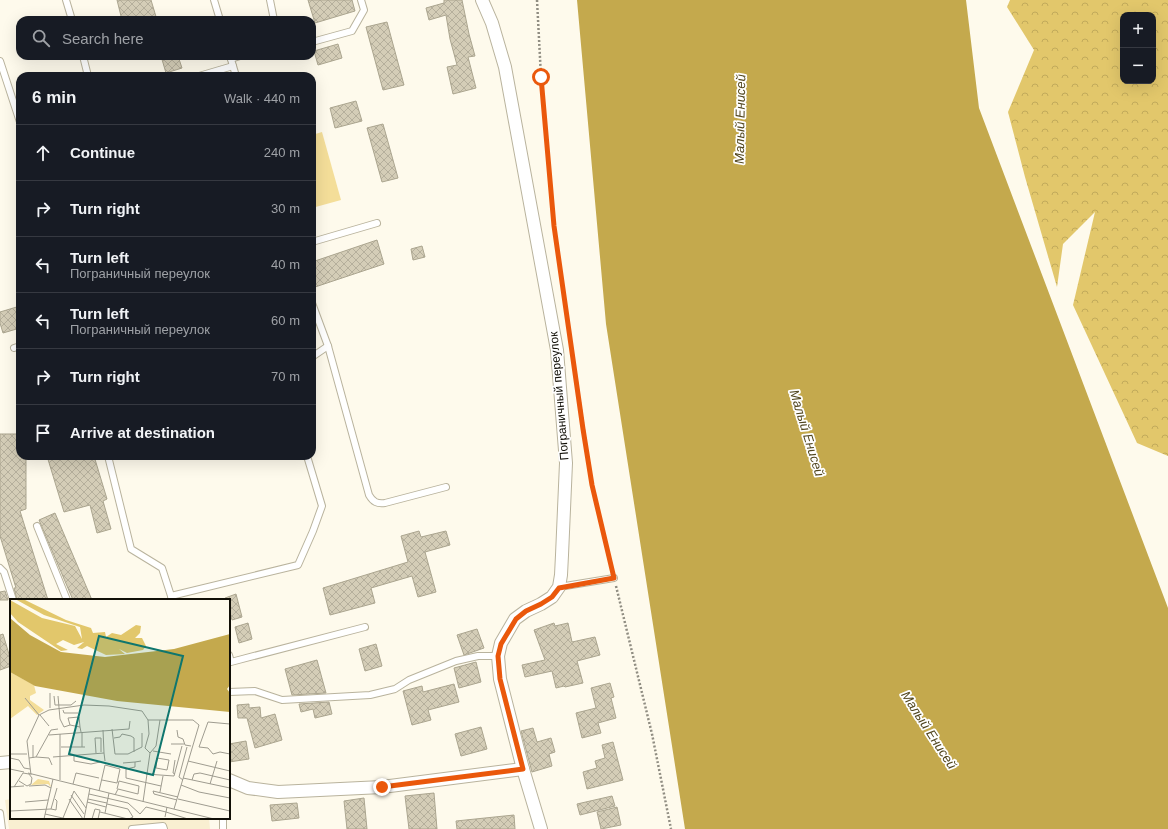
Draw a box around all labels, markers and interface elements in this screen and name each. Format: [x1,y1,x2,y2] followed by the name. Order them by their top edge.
[1120,12,1156,84] map controls
[1120,12,1156,48] button: +
[16,16,316,60] search box
[30,27,52,49] icon: search
[62,30,144,47] text: Search here
[1120,48,1156,84] button: −
[532,68,550,86] route start
[732,74,748,164] water label: Малый Енисей
[32,88,76,107] text: 6 min
[224,91,300,106] text: Walk · 440 m
[32,142,54,164] icon: ahead
[70,144,135,161] text: Continue
[264,145,300,160] text: 240 m
[32,198,54,220] icon: right
[70,200,140,217] text: Turn right
[271,201,300,216] text: 30 m
[70,249,129,266] text: Turn left
[32,254,54,276] icon: left
[271,257,300,272] text: 40 m
[70,266,210,281] text: Пограничный переулок
[70,305,129,322] text: Turn left
[32,310,54,332] icon: left
[271,313,300,328] text: 60 m
[70,322,210,337] text: Пограничный переулок
[546,330,572,461] street label: Пограничный переулок
[32,366,54,388] icon: right
[70,368,140,385] text: Turn right
[271,369,300,384] text: 70 m
[787,388,827,478] water label: Малый Енисей
[32,422,54,444] icon: arrive
[70,424,215,441] text: Arrive at destination
[10,599,230,819] inset map
[898,688,960,772] water label: Малый Енисей
[373,778,391,796] route end

